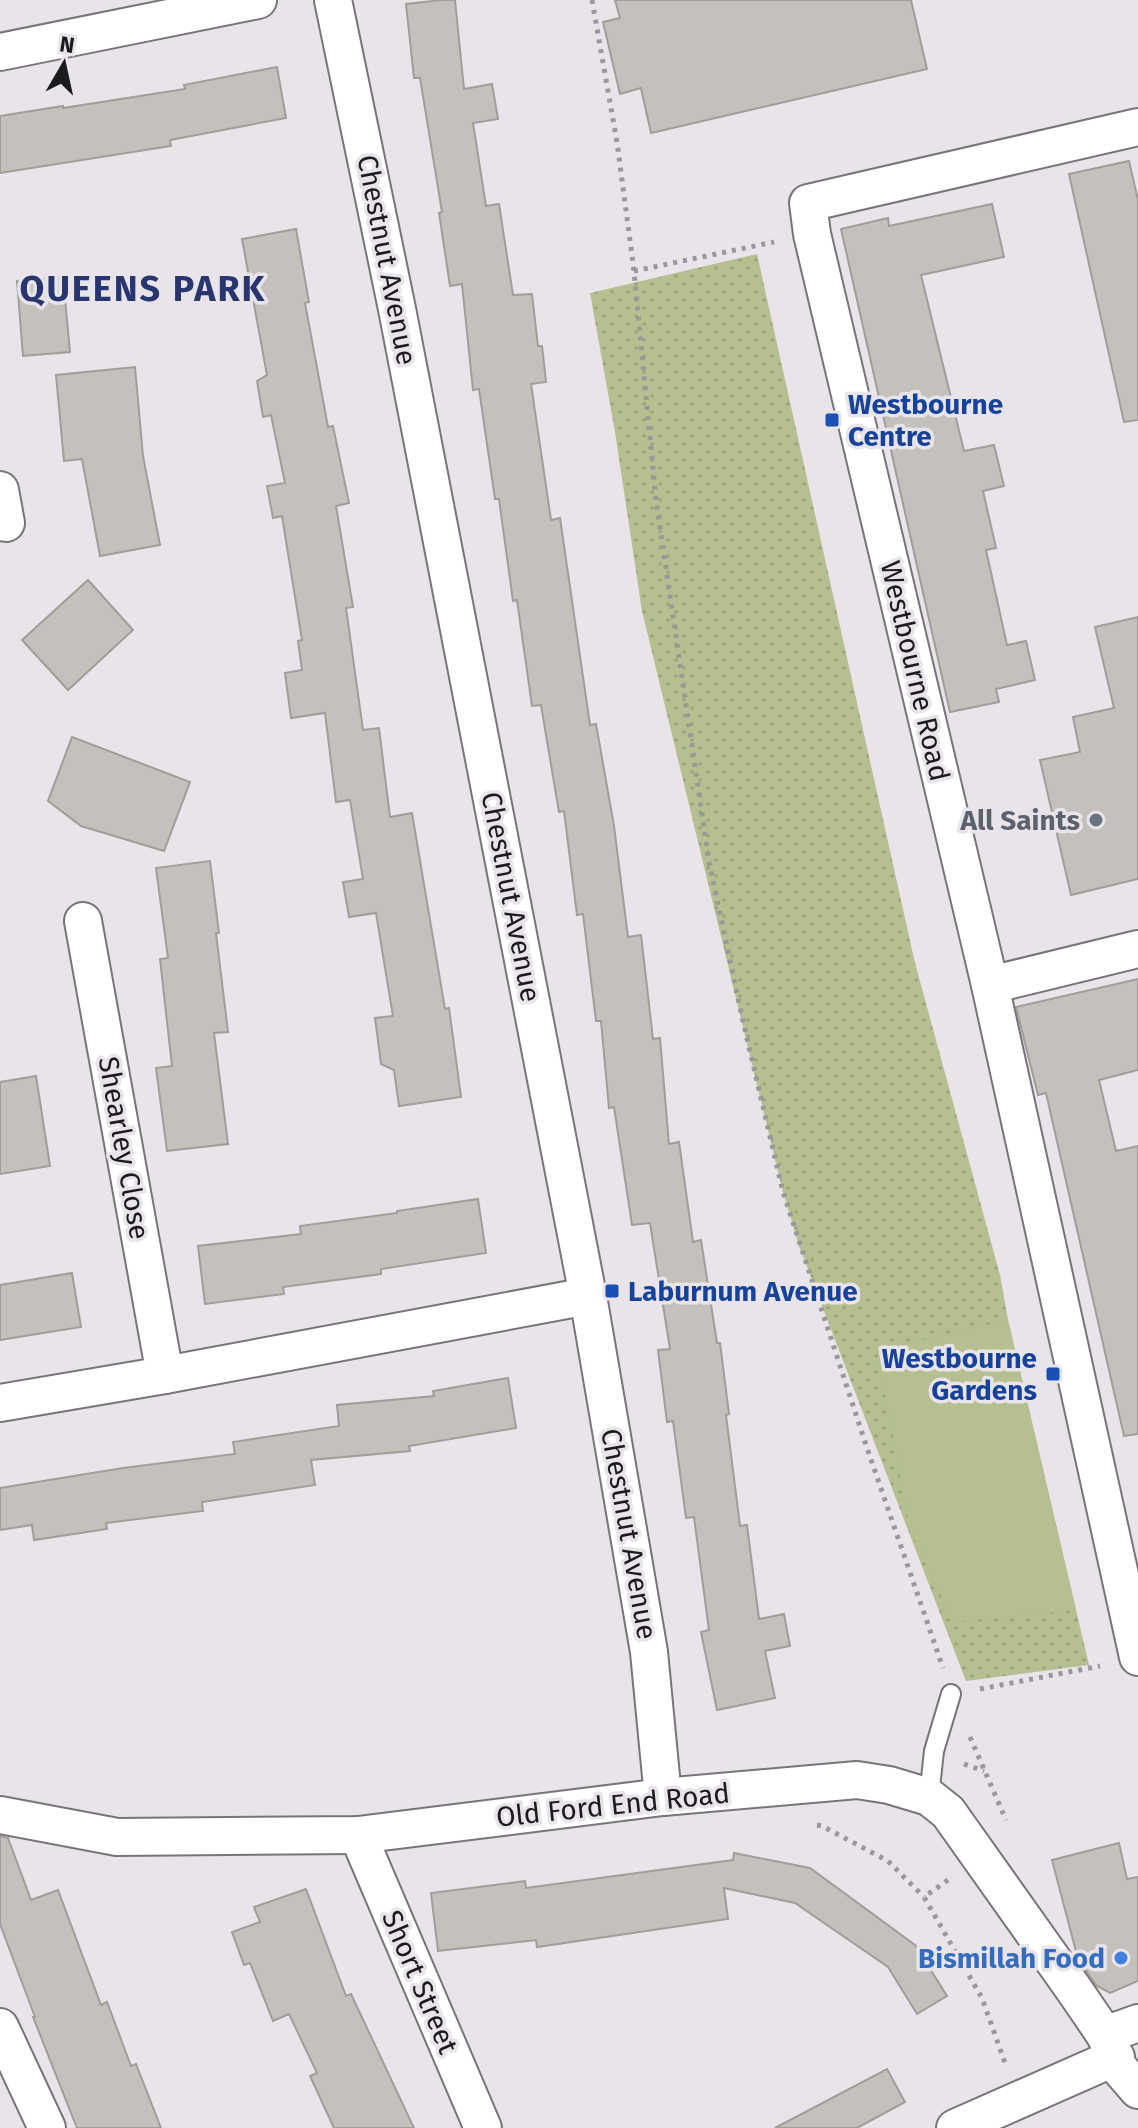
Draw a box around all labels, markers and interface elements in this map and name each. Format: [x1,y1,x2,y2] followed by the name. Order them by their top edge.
[24,24,104,104] north arrow
[58,30,76,59] text: N
[350,152,424,368] street label: Chestnut Avenue
[20,267,266,311] district label: QUEENS PARK
[848,388,1003,453] place label: Westbourne Centre
[823,411,841,429] marker: Westbourne Centre
[874,558,956,784] street label: Westbourne Road
[474,789,548,1005] street label: Chestnut Avenue
[959,804,1080,837] place label: All Saints
[1087,811,1105,829] marker: All Saints
[92,1054,156,1242] street label: Shearley Close
[628,1275,858,1308] place label: Laburnum Avenue
[603,1282,621,1300] marker: Laburnum Avenue
[882,1342,1037,1407] place label: Westbourne Gardens
[1044,1365,1062,1383] marker: Westbourne Gardens
[594,1426,664,1642] street label: Chestnut Avenue
[495,1776,731,1834] street label: Old Ford End Road
[375,1905,465,2059] street label: Short Street
[918,1942,1105,1975] place label: Bismillah Food
[1112,1949,1130,1967] marker: Bismillah Food

